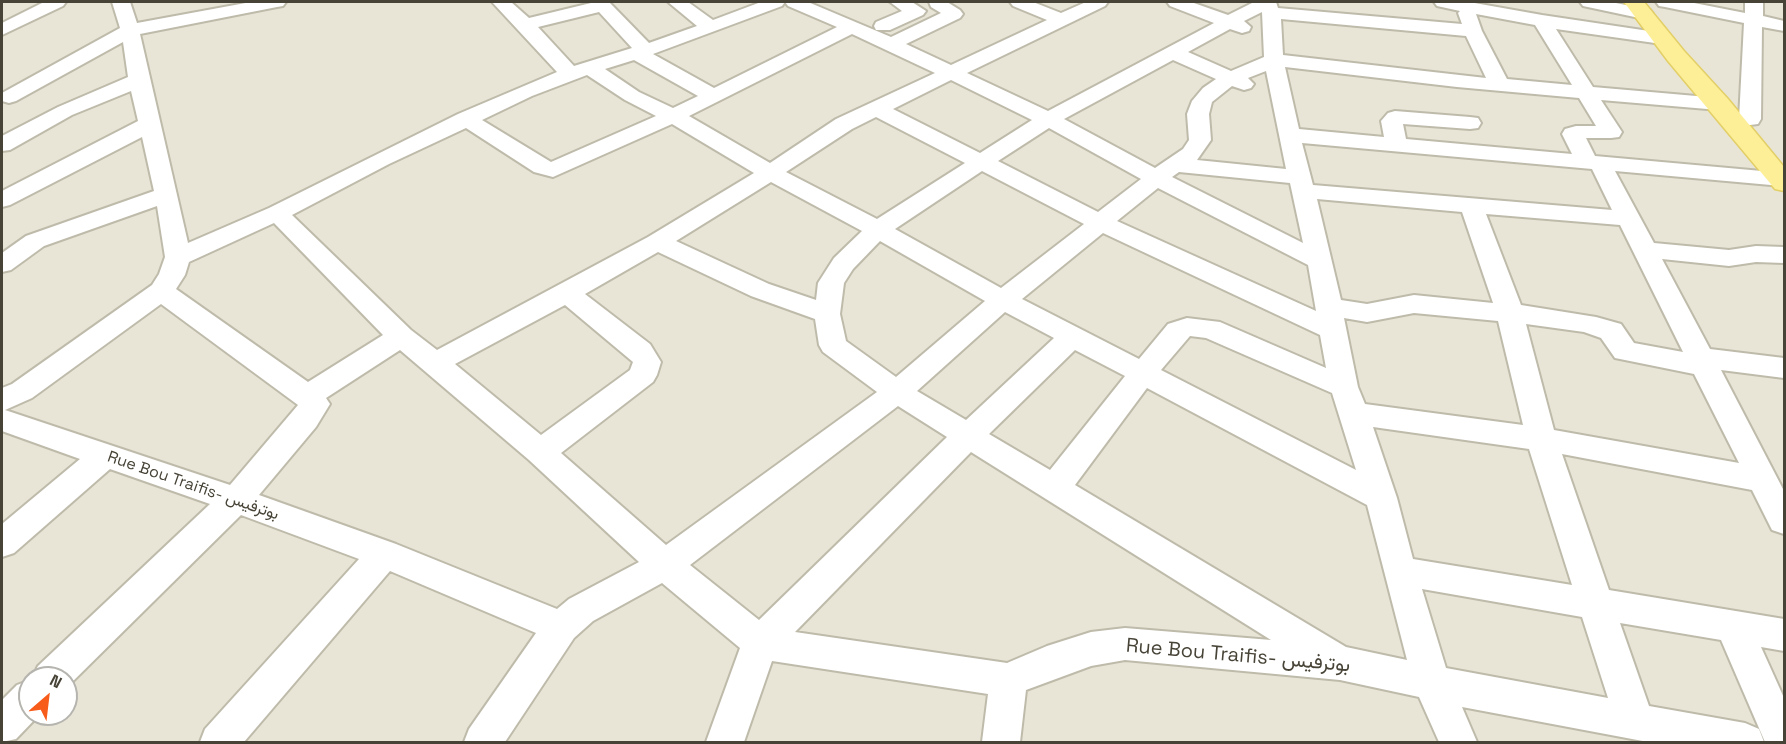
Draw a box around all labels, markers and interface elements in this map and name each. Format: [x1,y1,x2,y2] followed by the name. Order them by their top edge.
[105,448,281,524] street label: Rue Bou Traifis- بوترفيس
[1125,634,1351,678] street label: Rue Bou Traifis- بوترفيس
[18,666,78,726] north arrow
[46,670,65,693] text: N

